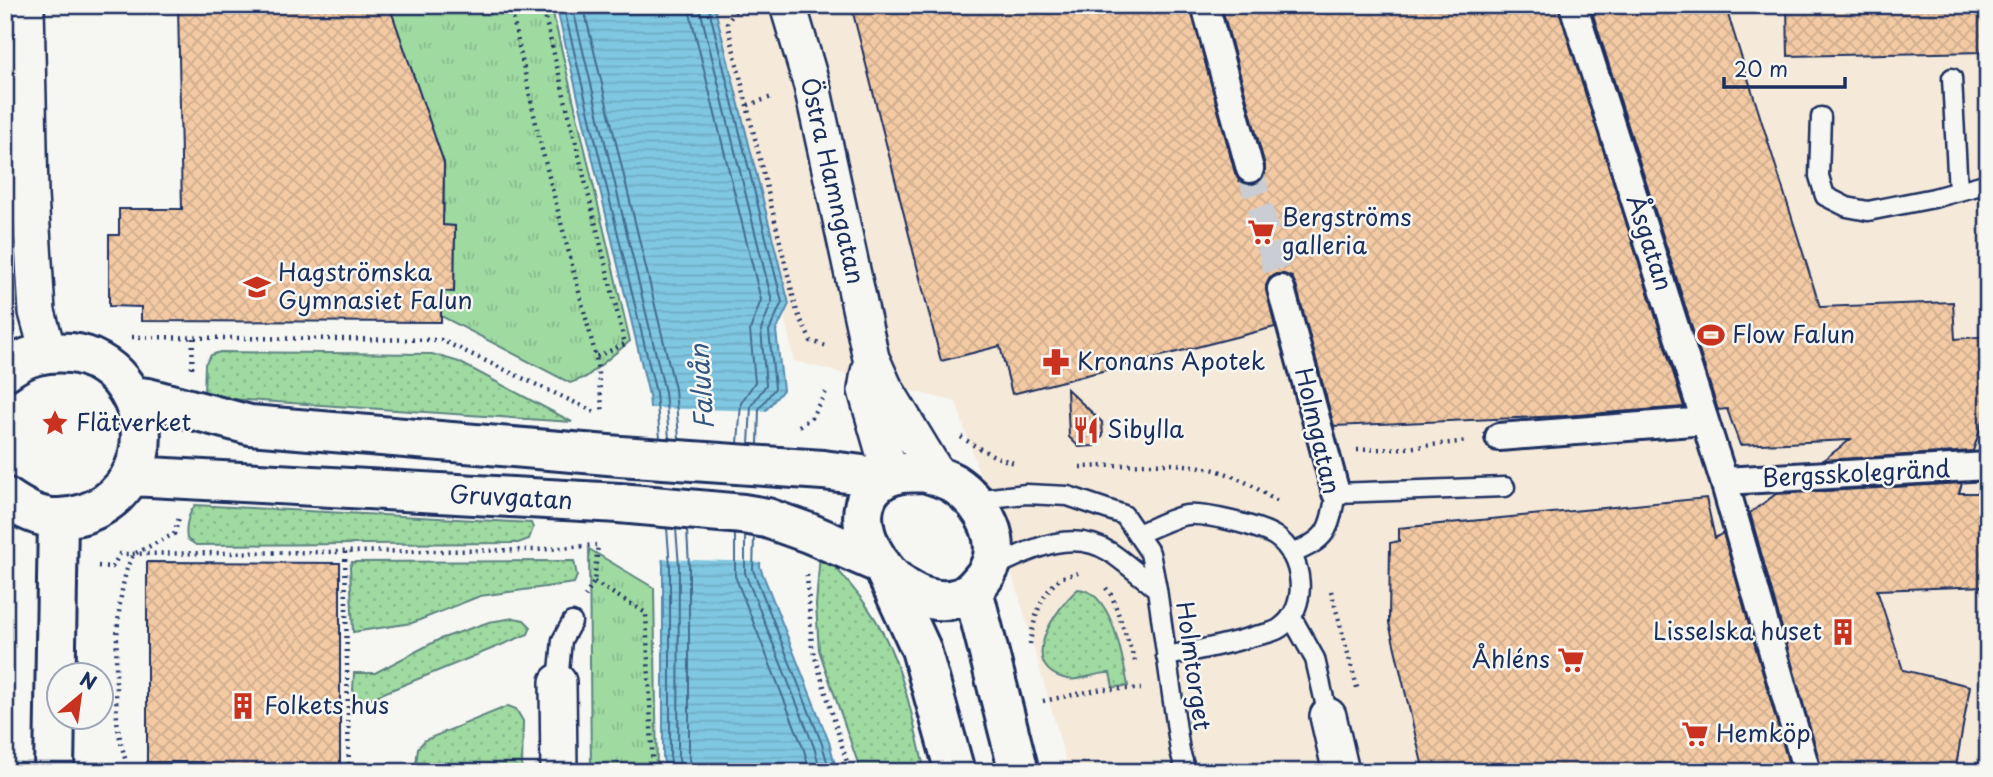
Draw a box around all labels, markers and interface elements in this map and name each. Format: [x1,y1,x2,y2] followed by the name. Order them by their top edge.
[1724,46,1844,90] scale bar
[1734,52,1788,84] text: 20 m
[793,74,875,287] street label: Östra Hamngatan
[1619,190,1683,295] street label: Åsgatan
[1282,198,1412,262] place label: Bergströms galleria
[1246,217,1276,247] supermarket icon: Bergströms galleria
[278,253,473,317] place label: Hagströmska Gymnasiet Falun
[242,272,272,302] school or university icon: Hagströmska Gymnasiet Falun
[1732,315,1855,351] place label: Flow Falun
[1696,320,1726,350] sports icon: Flow Falun
[678,342,723,431] water label: Faluån
[1077,342,1265,378] place label: Kronans Apotek
[1041,347,1071,377] pharmacy icon: Kronans Apotek
[1287,364,1351,497] street label: Holmgatan
[76,403,192,439] place label: Flätverket
[40,408,70,438] place icon: Flätverket
[1107,410,1184,446] place label: Sibylla
[1071,415,1101,445] restaurant icon: Sibylla
[1761,449,1951,495] street label: Bergsskolegränd
[448,475,574,517] street label: Gruvgatan
[1168,599,1222,733] street label: Holmtorget
[1653,612,1822,648] place label: Lisselska huset
[1828,617,1858,647] building icon: Lisselska huset
[1472,640,1550,676] place label: Åhléns
[1556,645,1586,675] supermarket icon: Åhléns
[46,662,116,732] north arrow
[75,664,102,696] text: N
[264,686,389,722] place label: Folkets hus
[228,691,258,721] building icon: Folkets hus
[1716,714,1811,750] place label: Hemköp
[1680,719,1710,749] supermarket icon: Hemköp

